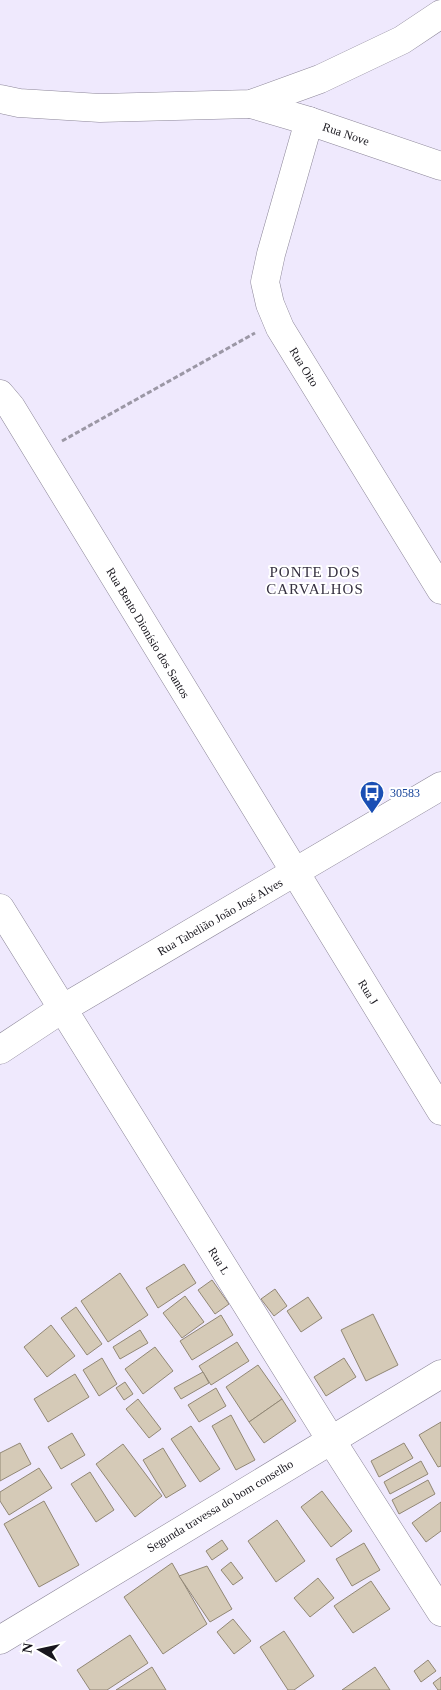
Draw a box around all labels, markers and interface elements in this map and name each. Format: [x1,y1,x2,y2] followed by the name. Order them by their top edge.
[321,120,371,148] street label: Rua Nove
[286,345,322,389] street label: Rua Oito
[266,564,364,597] district label: PONTE DOS CARVALHOS
[103,565,193,701] street label: Rua Bento Dionísio dos Santos
[359,780,385,814] bus stop icon: 30583
[390,786,420,800] place label: 30583
[155,875,285,959] street label: Rua Tabelião João José Alves
[355,977,381,1007] street label: Rua J
[205,1245,233,1277] street label: Rua L
[144,1457,296,1555] street label: Segunda travessa do bom conselho
[15,1625,65,1675] north arrow
[19,1642,36,1654] text: N

